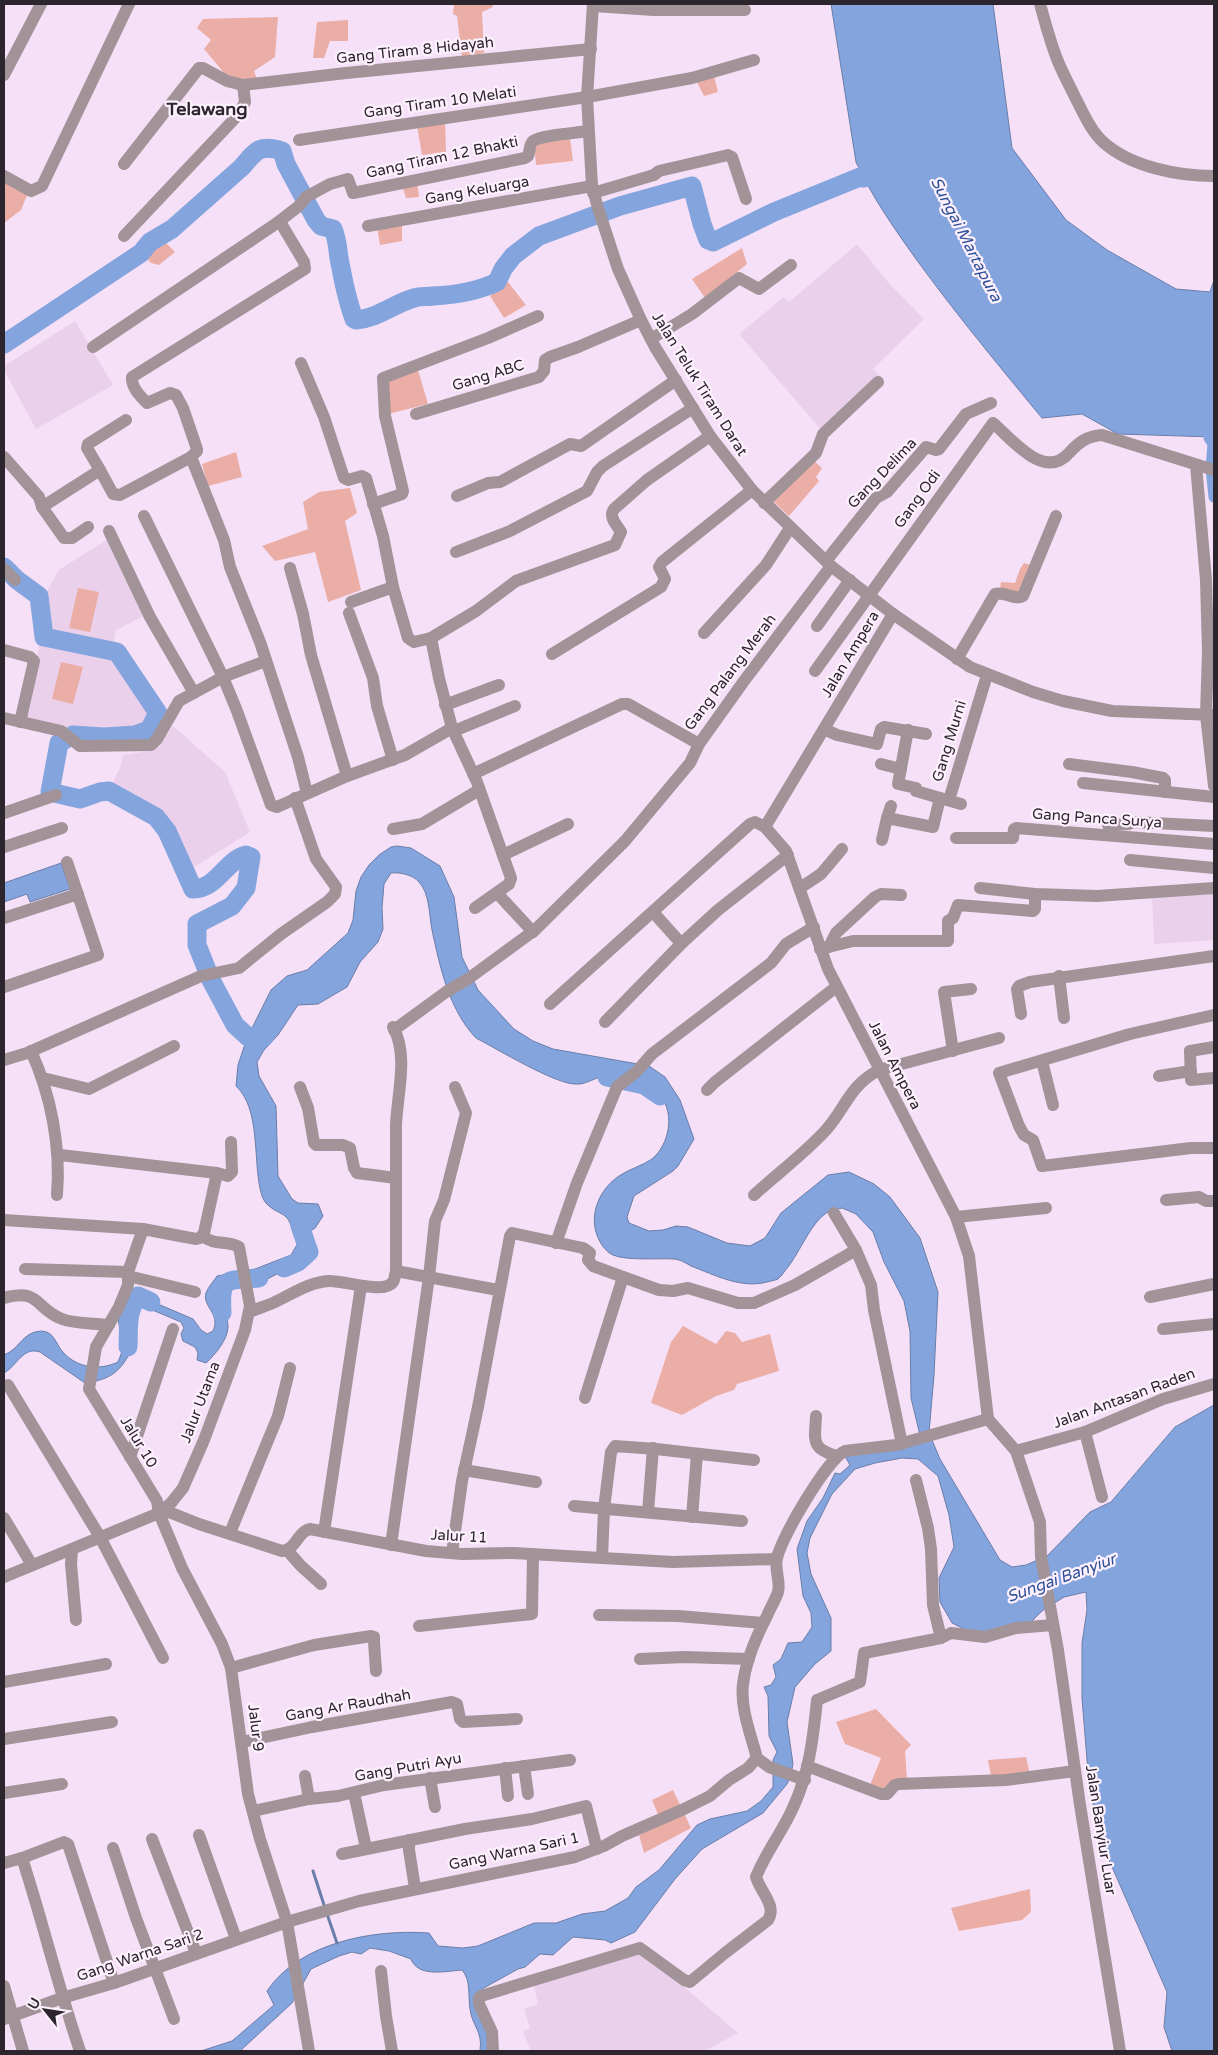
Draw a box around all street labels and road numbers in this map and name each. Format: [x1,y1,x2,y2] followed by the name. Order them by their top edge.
[335,33,495,67] street label: Gang Tiram 8 Hidayah
[363,82,517,122] street label: Gang Tiram 10 Melati
[364,132,520,182] street label: Gang Tiram 12 Bhakti
[423,172,531,208] street label: Gang Keluarga
[648,309,752,459] street label: Jalan Teluk Tiram Darat
[450,356,526,394] street label: Gang ABC
[844,434,920,512] street label: Gang Delima
[890,466,944,532] street label: Gang Odi
[817,608,883,700] street label: Jalan Ampera
[680,610,780,734] street label: Gang Palang Merah
[928,698,970,784] street label: Gang Murni
[1031,804,1163,832] street label: Gang Panca Surya
[865,1017,925,1113] street label: Jalan Ampera
[176,1359,224,1445] street label: Jalur Utama
[1051,1364,1197,1432] street label: Jalan Antasan Raden
[117,1413,161,1471] street label: Jalur 10
[430,1526,488,1546] street label: Jalur 11
[284,1685,412,1725] street label: Gang Ar Raudhah
[244,1703,268,1753] street label: Jalur 9
[353,1749,463,1785] street label: Gang Putri Ayu
[1082,1764,1120,1896] street label: Jalan Banyiur Luar
[447,1828,581,1874] street label: Gang Warna Sari 1
[74,1925,206,1985] street label: Gang Warna Sari 2

